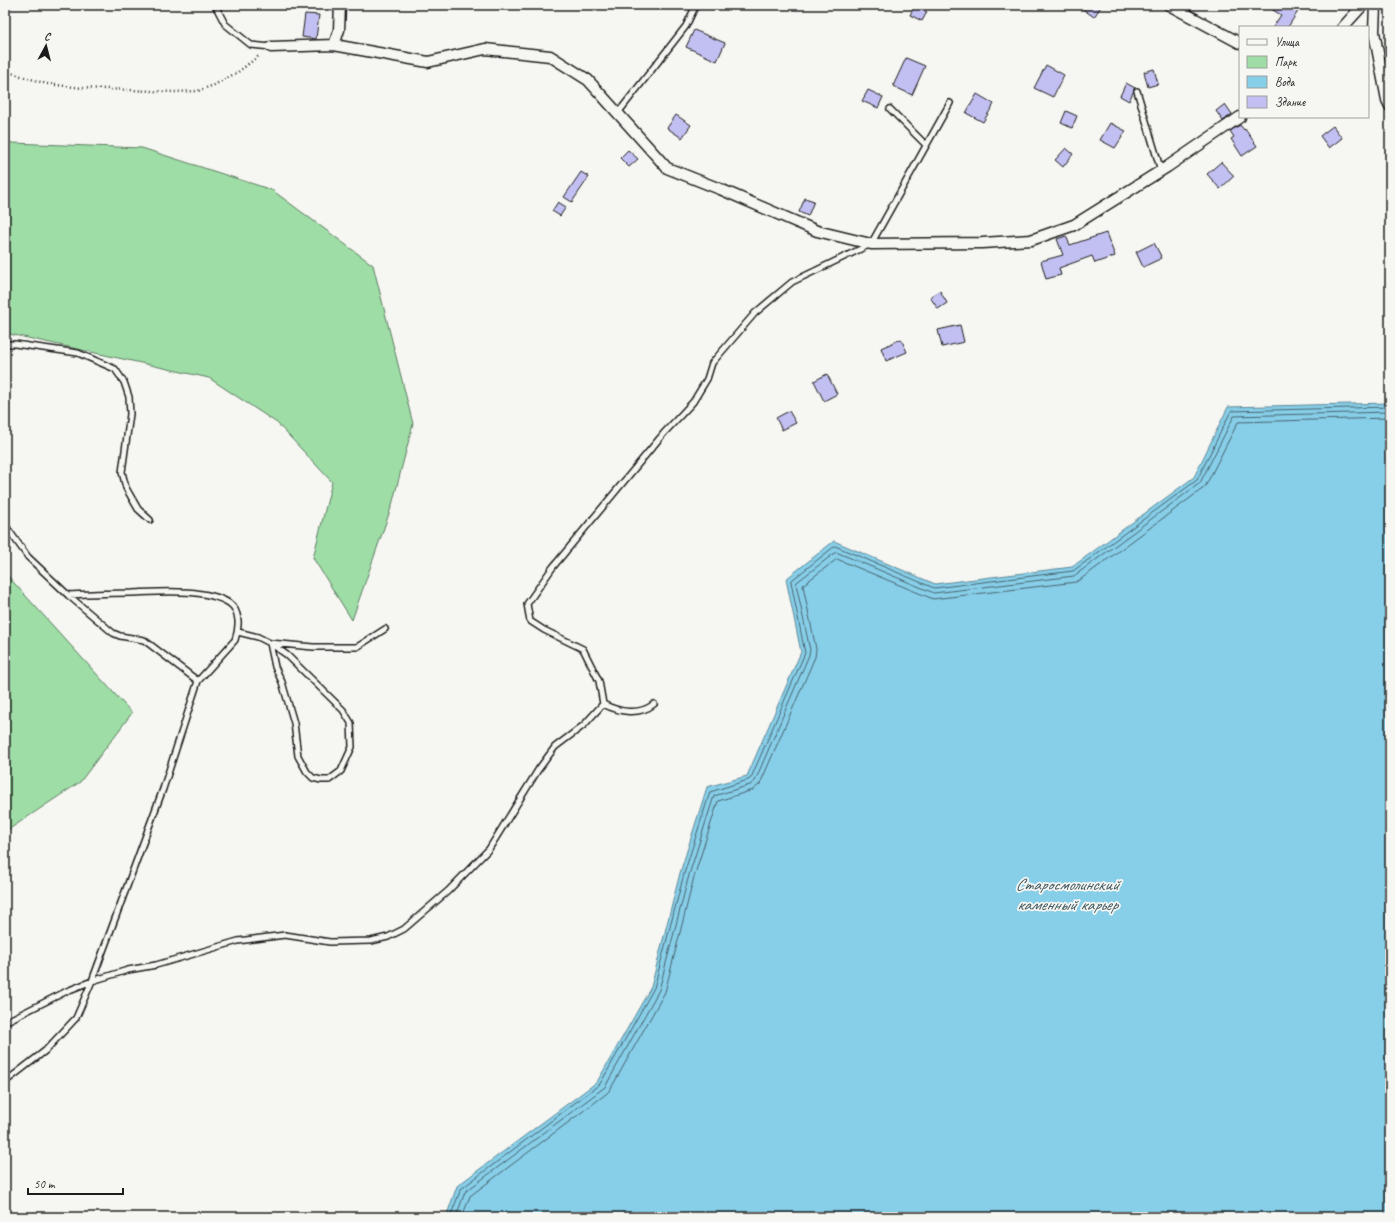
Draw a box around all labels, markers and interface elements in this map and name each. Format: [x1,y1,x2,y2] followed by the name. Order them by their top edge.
[26,26,66,66] north arrow
[1239,26,1369,118] legend
[44,29,52,44] text: С
[1275,34,1300,50] text: Улица
[1275,54,1298,70] text: Парк
[1275,74,1296,90] text: Вода
[1275,94,1306,110] text: Здание
[1015,874,1123,915] water label: Старосмолинский каменный карьер
[28,1170,123,1196] scale bar
[34,1176,56,1192] text: 50 m

